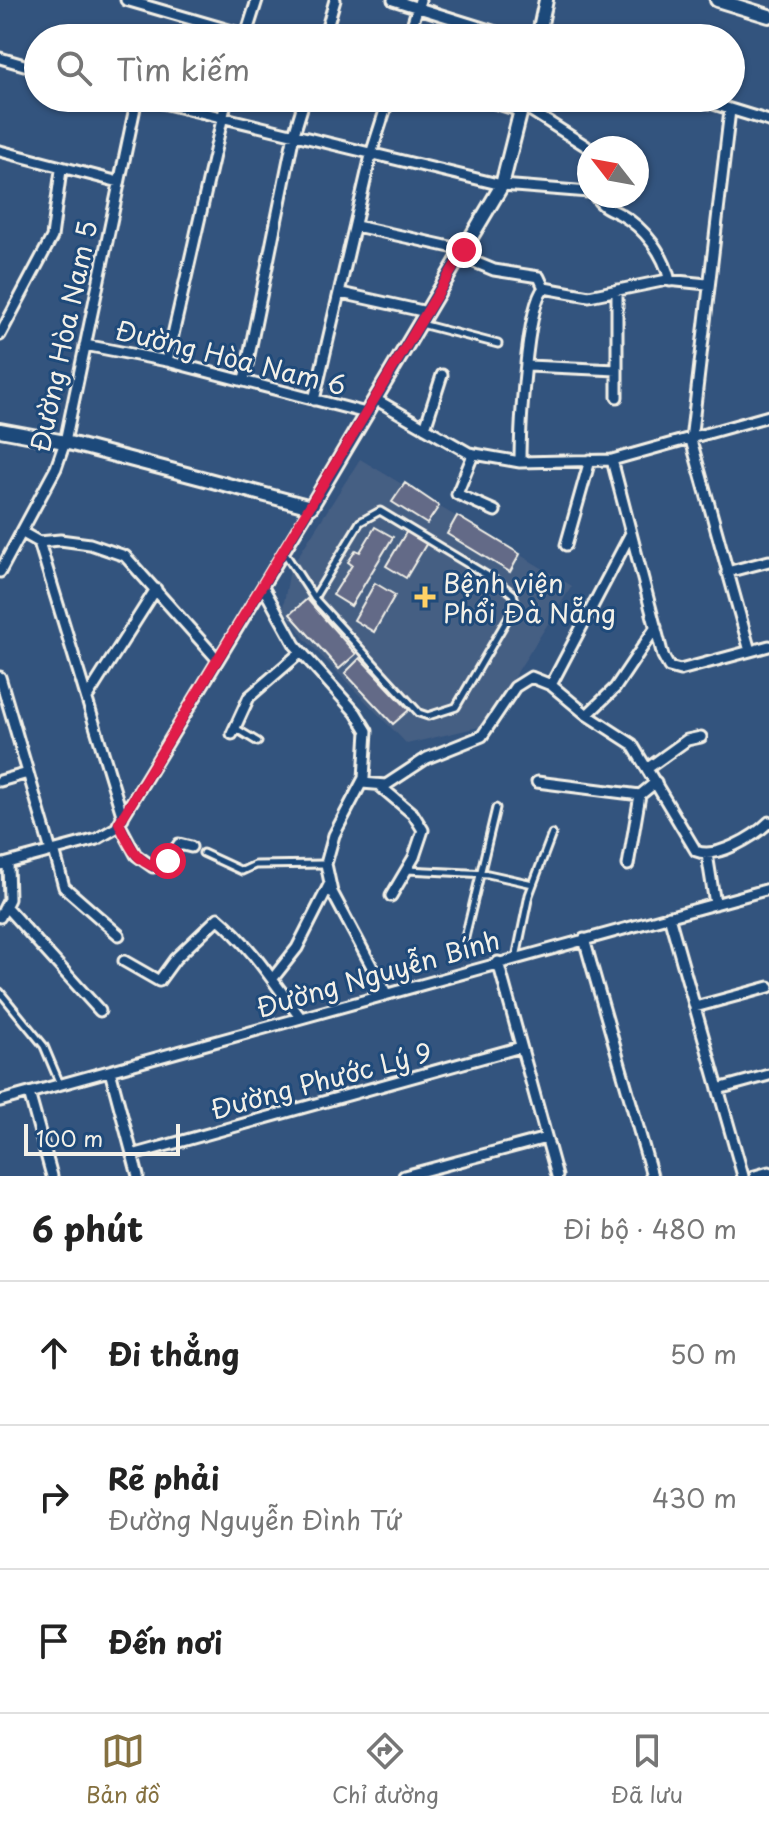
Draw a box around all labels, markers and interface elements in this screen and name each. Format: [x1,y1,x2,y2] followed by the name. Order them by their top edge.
[24,24,745,112] search box
[52,46,96,90] icon: search
[116,46,250,91] text: Tìm kiếm
[577,136,649,208] north arrow
[19,217,107,455] street label: Đường Hòa Nam 5
[446,232,482,268] route end
[112,309,350,405] street label: Đường Hòa Nam 6
[443,563,616,632] place label: Bệnh viện Phổi Đà Nẵng
[414,586,436,608] marker: Bệnh viện Phổi Đà Nẵng
[150,843,186,879] route start
[252,920,504,1026] street label: Đường Nguyễn Bính
[206,1032,436,1128] street label: Đường Phước Lý 9
[24,1120,180,1156] scale bar
[36,1121,103,1154] text: 100 m
[32,1202,143,1254] text: 6 phút
[563,1209,737,1248] text: Đi bộ · 480 m
[32,1331,76,1375] icon: ahead
[108,1331,240,1376] text: Đi thẳng
[670,1334,737,1373] text: 50 m
[108,1455,220,1500] text: Rẽ phải
[32,1475,76,1519] icon: right
[652,1478,737,1517] text: 430 m
[108,1500,401,1539] text: Đường Nguyễn Đình Tứ
[32,1619,76,1663] icon: arrive
[108,1619,223,1664] text: Đến nơi
[86,1729,160,1810] tab: Bản đồ
[332,1729,439,1810] tab: Chỉ đường
[611,1729,683,1810] tab: Đã lưu

